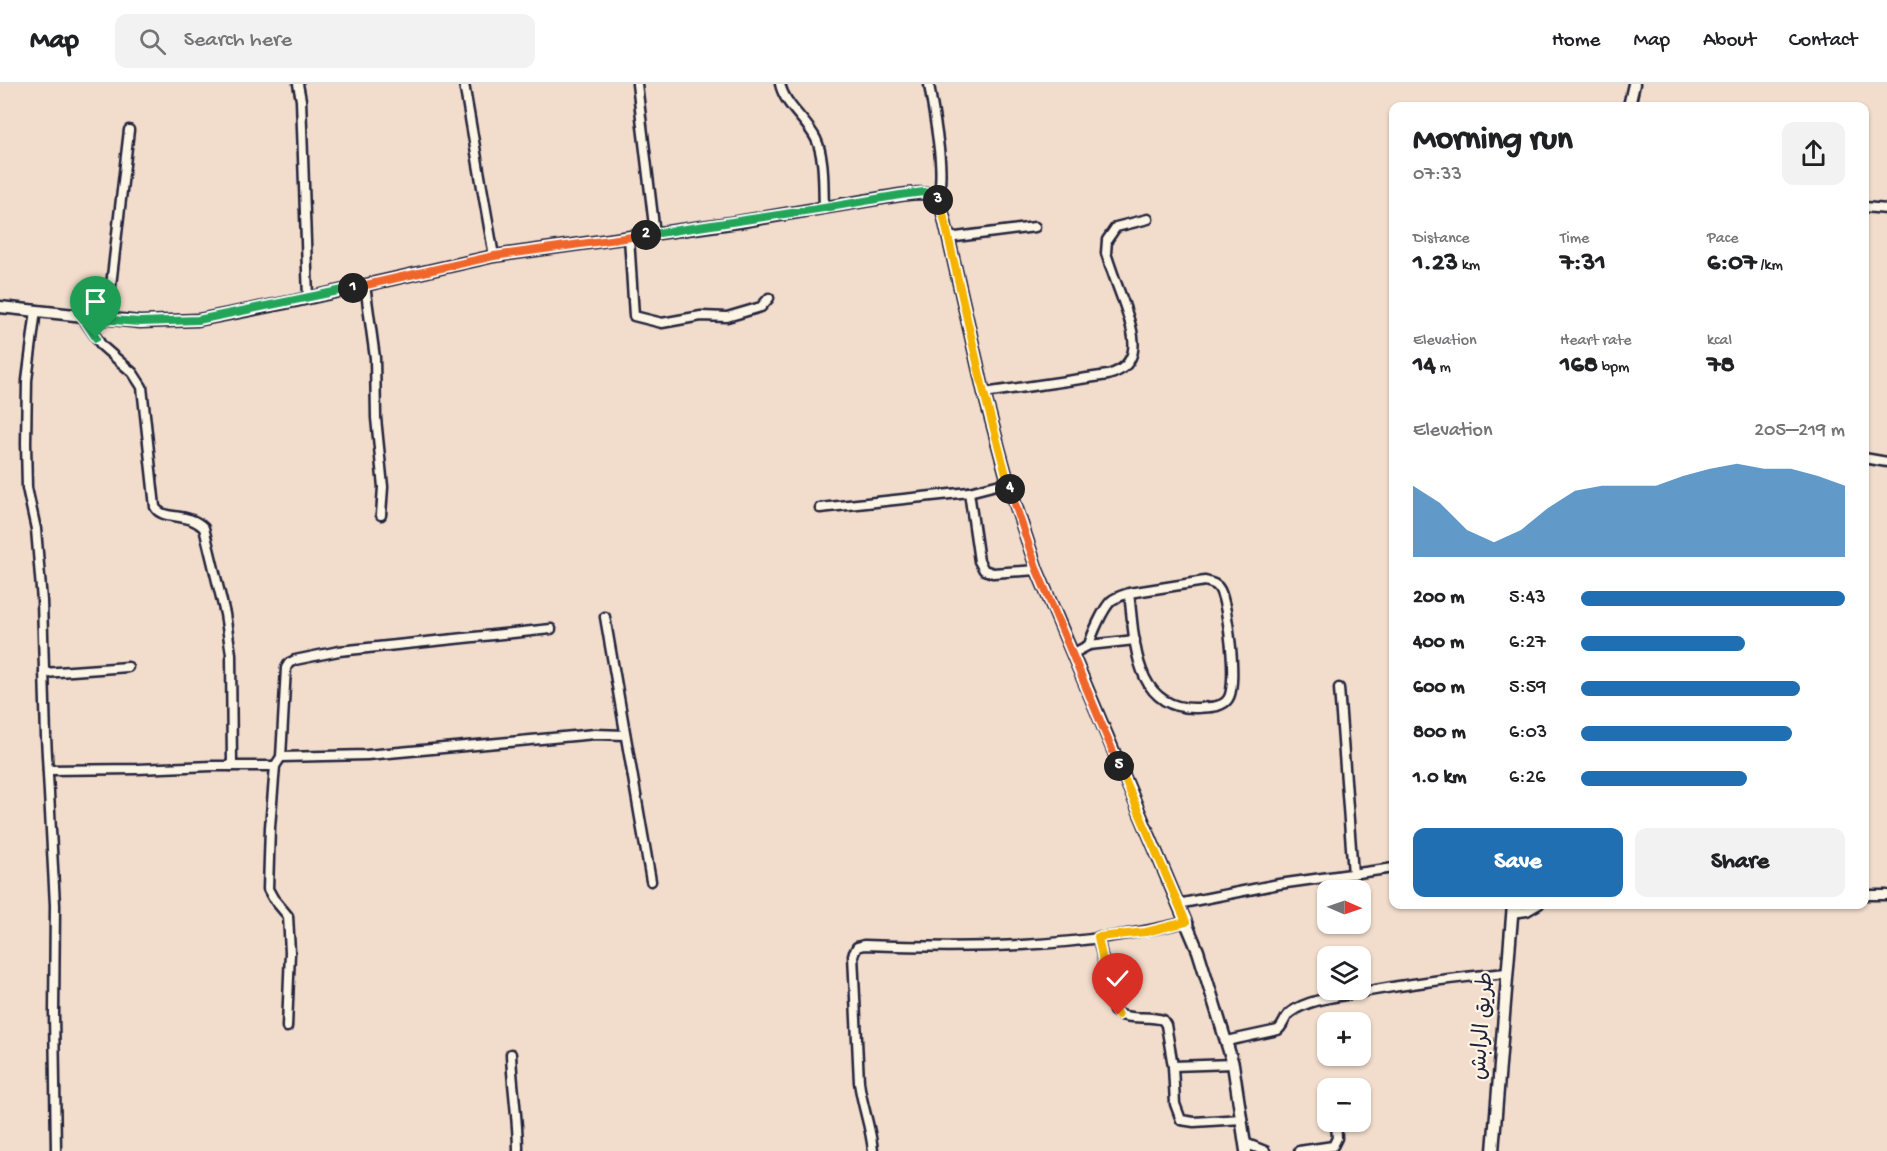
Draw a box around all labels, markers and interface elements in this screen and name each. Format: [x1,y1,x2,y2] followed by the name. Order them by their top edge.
[115,14,535,68] search box
[30,25,79,58] text: Map
[136,25,169,58] icon: search
[184,28,292,54] text: Search here
[1552,29,1600,54] text: Home
[1633,29,1670,54] text: Map
[1703,29,1756,54] text: About
[1789,29,1857,54] text: Contact
[1413,122,1573,160] text: Morning run
[1782,122,1845,185] button: share
[1413,164,1462,187] text: 07:33
[923,185,953,215] pin: 3
[934,190,942,209] text: 3
[631,220,661,250] pin: 2
[642,225,650,244] text: 2
[1413,230,1470,249] text: Distance
[1560,230,1589,249] text: Time
[1707,230,1738,249] text: Pace
[1413,249,1458,280] text: 1.23
[1560,249,1606,280] text: 7:31
[1707,249,1757,280] text: 6:07
[1458,257,1480,276] text: km
[1757,257,1783,276] text: /km
[338,273,368,303] pin: 1
[70,276,121,338] pin
[350,278,356,297] text: 1
[79,285,112,318] icon: arrive
[1413,332,1477,351] text: Elevation
[1560,332,1632,351] text: Heart rate
[1707,332,1732,351] text: kcal
[1413,351,1436,382] text: 14
[1560,351,1598,382] text: 168
[1707,351,1735,382] text: 78
[1436,359,1451,378] text: m
[1598,359,1629,378] text: bpm
[1413,420,1493,443] text: Elevation
[1754,420,1845,443] text: 205–219 m
[995,474,1025,504] pin: 4
[1006,479,1014,498] text: 4
[1413,587,1464,610] text: 200 m
[1509,587,1546,610] text: 5:43
[1413,632,1464,655] text: 400 m
[1509,632,1546,655] text: 6:27
[1413,677,1465,700] text: 600 m
[1509,677,1546,700] text: 5:59
[1413,722,1466,745] text: 800 m
[1509,722,1547,745] text: 6:03
[1104,751,1134,781] pin: 5
[1115,756,1123,775] text: 5
[1413,767,1467,790] text: 1.0 km
[1509,767,1545,790] text: 6:26
[1413,828,1623,897] button: Save
[1635,828,1845,897] button: Share
[1317,880,1371,934] north arrow
[1317,880,1371,1132] map controls
[1317,946,1371,1000] button: layers
[1092,953,1143,1015] pin
[1101,962,1134,995] icon: check
[1467,971,1501,1081] street label: طريق الرابش
[1317,1012,1371,1066] button: +
[1317,1078,1371,1132] button: −

